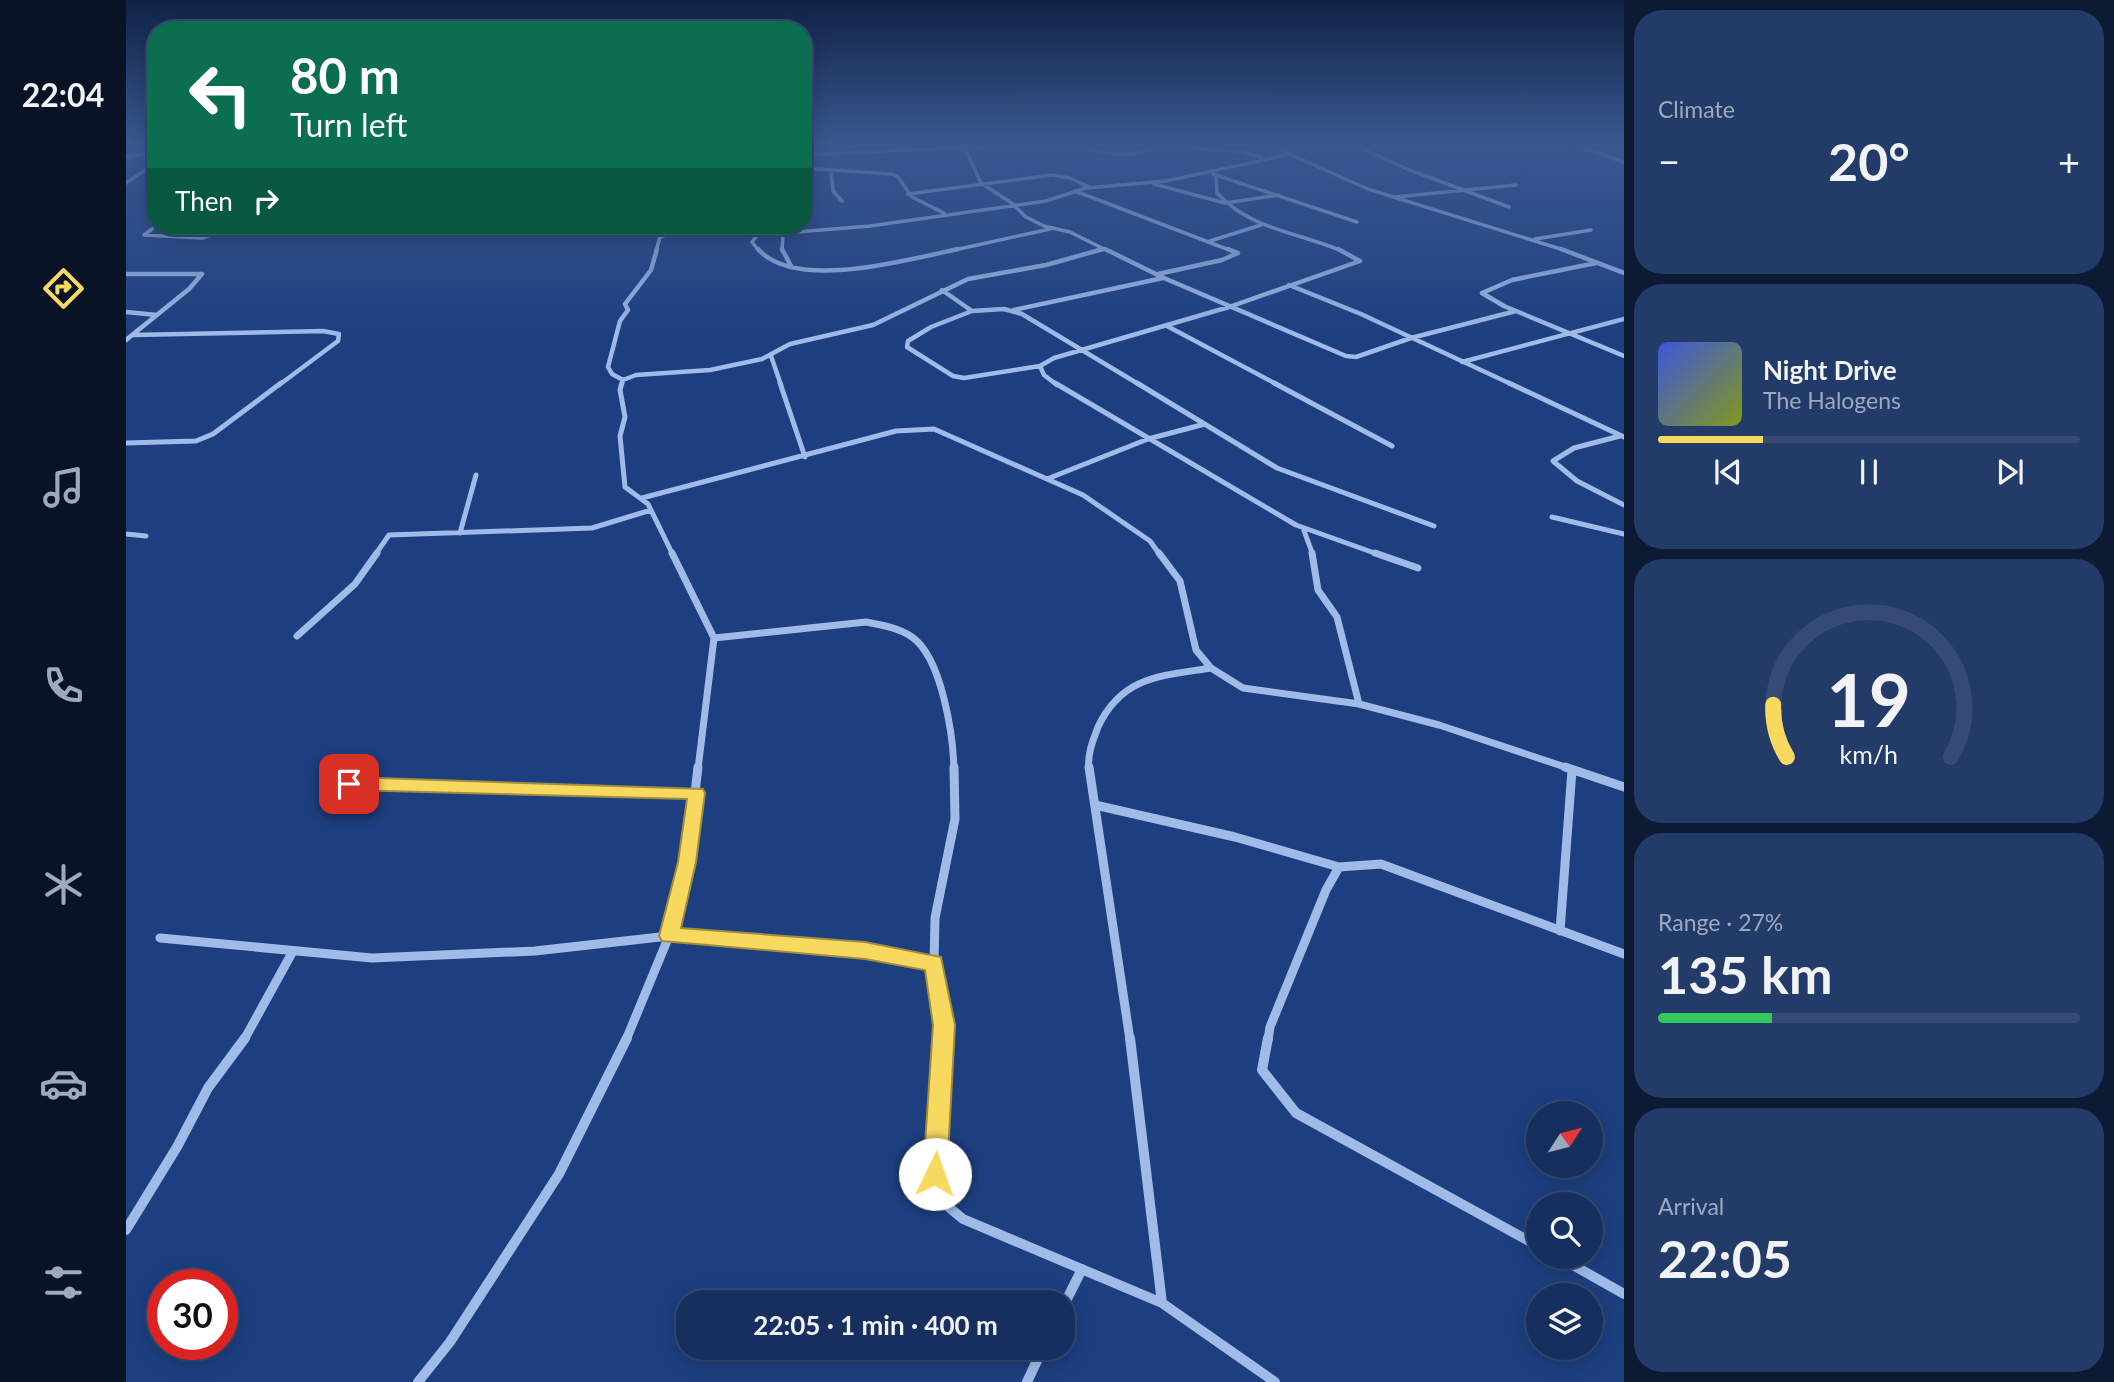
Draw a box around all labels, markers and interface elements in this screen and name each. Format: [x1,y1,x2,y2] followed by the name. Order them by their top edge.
[290,46,400,104] text: 80 m
[175,49,266,140] icon: left
[22,75,104,114] text: 22:04
[1658,95,1735,123] text: Climate
[290,105,407,144] text: Turn left
[1828,130,1910,192] text: 20°
[1658,138,1680,184] text: −
[2058,138,2080,184] text: +
[247,182,285,220] icon: right
[175,185,233,217] text: Then
[39,264,88,313] icon: directions
[1763,354,1897,386] text: Night Drive
[1763,386,1901,414] text: The Halogens
[1709,453,1747,491] icon: previous
[1850,453,1888,491] icon: pause
[1991,453,2029,491] icon: next
[39,463,88,512] icon: music
[1827,655,1911,743] text: 19
[39,661,88,710] icon: phone
[1840,739,1898,769] text: km/h
[319,754,379,814] pin
[330,765,368,803] icon: arrive
[39,860,88,909] icon: climate
[1658,908,1783,936] text: Range · 27%
[1658,943,1832,1005] text: 135 km
[39,1059,88,1108] icon: car
[1526,1101,1603,1178] north arrow
[1526,1101,1603,1360] map controls
[898,1137,972,1211] position arrow
[1526,1192,1603,1269] button: search
[1658,1192,1724,1220] text: Arrival
[1658,1227,1792,1289] text: 22:05
[39,1258,88,1307] icon: filters
[147,1269,238,1360] speed limit sign: 30
[1526,1283,1603,1360] button: layers
[753,1309,998,1341] text: 22:05 · 1 min · 400 m

